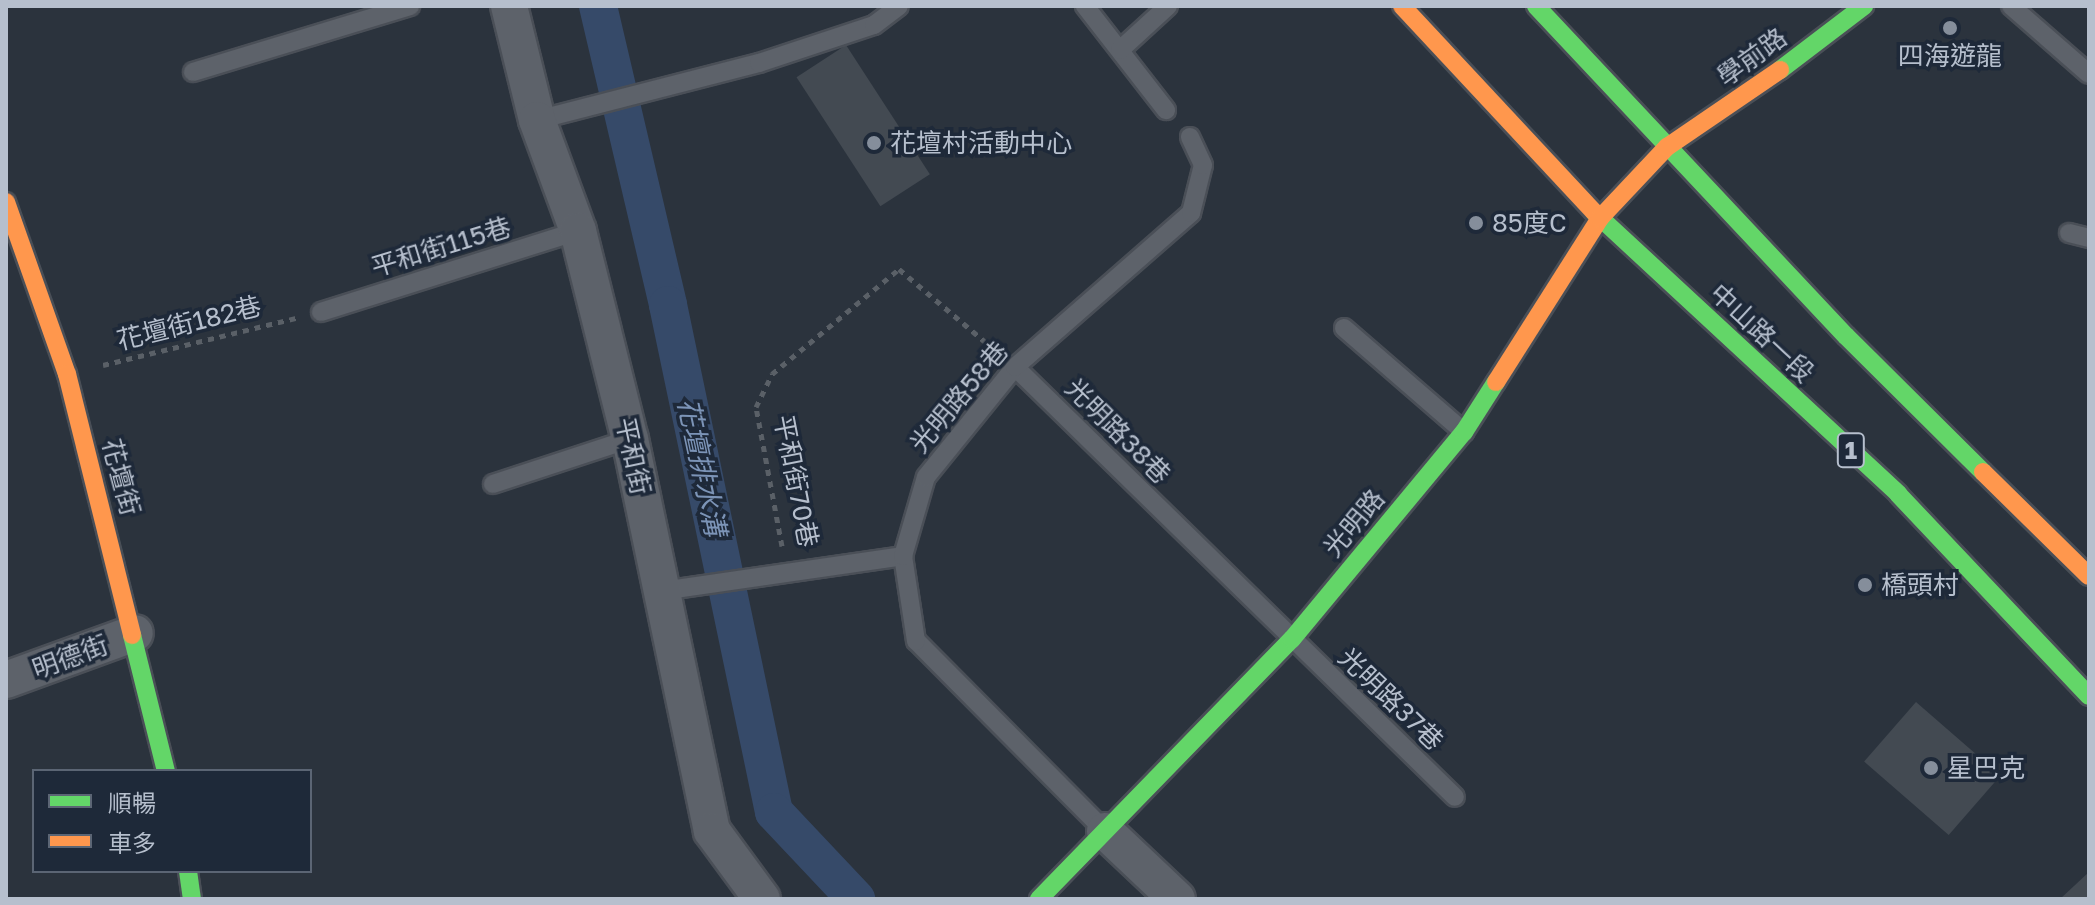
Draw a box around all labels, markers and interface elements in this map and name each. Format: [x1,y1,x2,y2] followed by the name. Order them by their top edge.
[1941,19,1959,37] marker: 四海遊龍
[1711,21,1793,93] street label: 學前路
[1898,40,2002,72] place label: 四海遊龍
[890,127,1072,159] place label: 花壇村活動中心
[865,134,883,152] marker: 花壇村活動中心
[1492,207,1567,239] place label: 85度C
[367,211,515,283] street label: 平和街115巷
[1467,214,1485,232] marker: 85度C
[1704,277,1820,389] street label: 中山路一段
[114,290,264,356] street label: 花壇街182巷
[904,335,1014,459] street label: 光明路58巷
[1059,372,1177,490] street label: 光明路38巷
[671,395,733,539] water label: 花壇排水溝
[768,412,824,550] street label: 平和街70巷
[610,415,656,497] street label: 平和街
[1835,430,1867,470] road number: 1
[96,435,146,519] street label: 花壇街
[1317,483,1391,563] street label: 光明路
[1881,569,1959,601] place label: 橋頭村
[1856,576,1874,594] marker: 橋頭村
[28,629,112,685] street label: 明德街
[1332,642,1450,756] street label: 光明路37巷
[1947,752,2025,784] place label: 星巴克
[1922,759,1940,777] marker: 星巴克
[32,769,312,873] legend
[108,788,156,817] text: 順暢
[108,828,156,857] text: 車多

